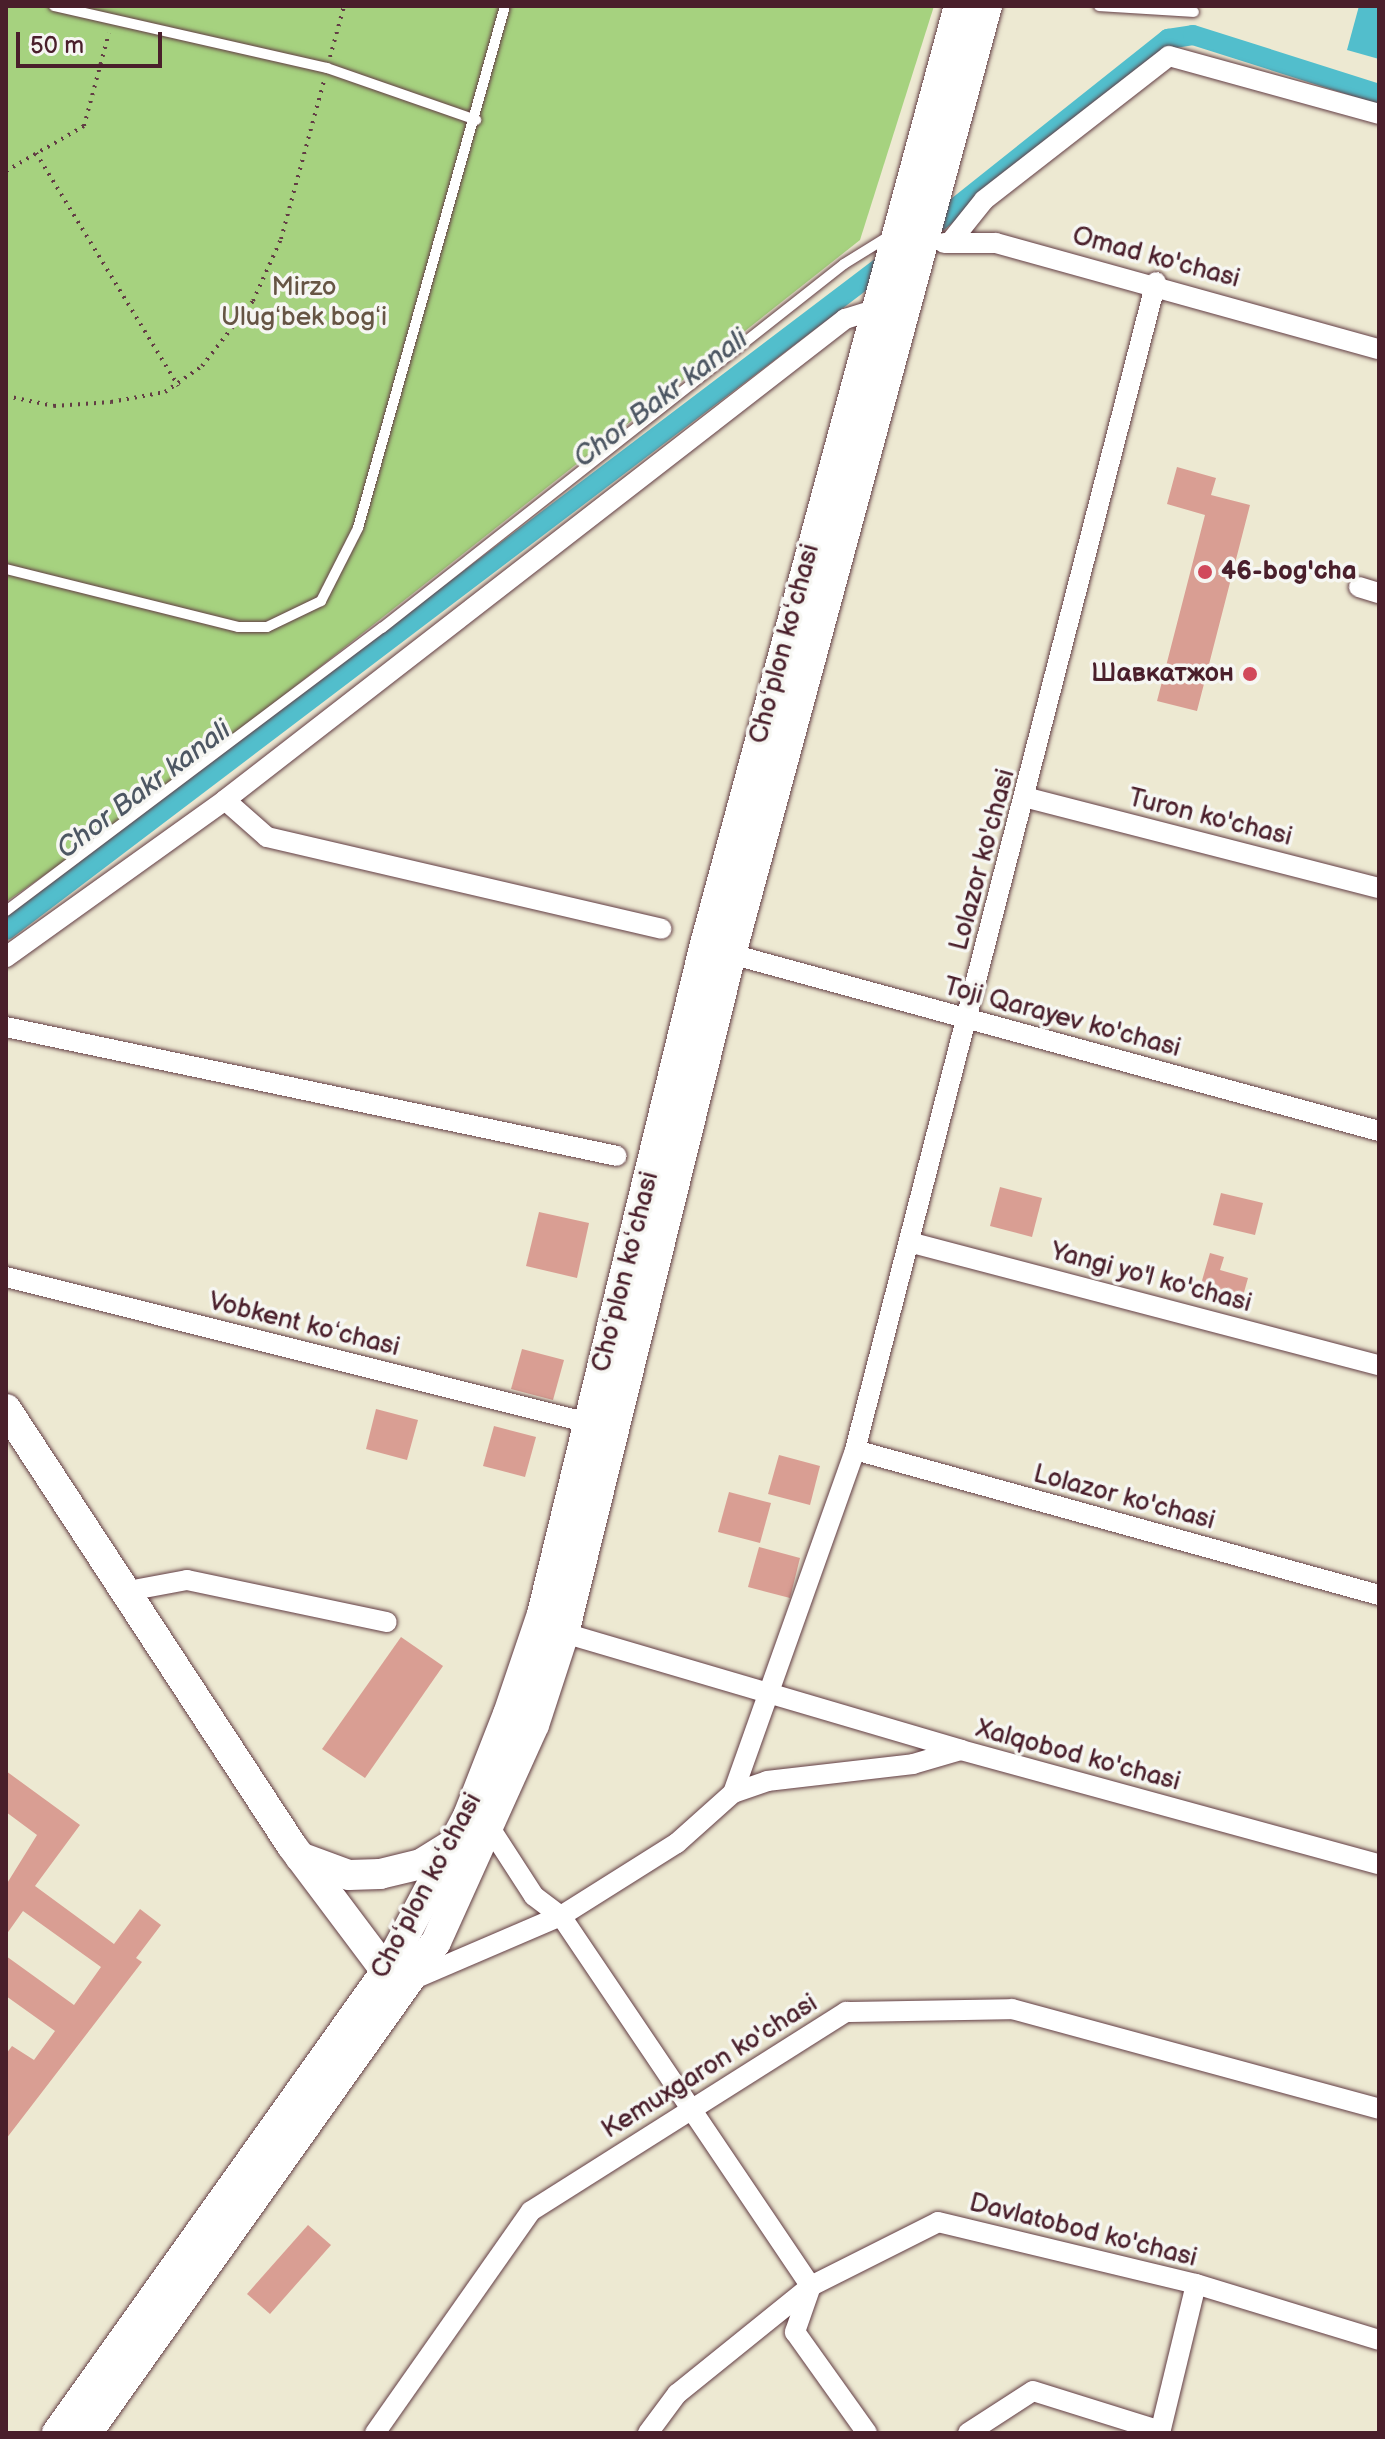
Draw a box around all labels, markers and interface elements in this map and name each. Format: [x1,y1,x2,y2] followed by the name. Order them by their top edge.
[20,16,166,66] scale bar
[30,31,84,60] text: 50 m
[1069,221,1243,295] street label: Omad ko'chasi
[221,272,387,334] park label: Mirzo Ulugʻbek bogʻi
[567,323,755,475] water label: Chor Bakr kanali
[743,541,827,747] street label: Choʻplon koʻchasi
[1221,556,1357,588] place label: 46-bog'cha
[1196,563,1214,581] marker: 46-bog'cha
[1091,658,1234,690] place label: Шавкатжон
[1241,665,1259,683] marker: Шавкатжон
[50,714,238,866] water label: Chor Bakr kanali
[944,766,1022,954] street label: Lolazor ko'chasi
[1125,783,1295,853] street label: Turon ko'chasi
[940,971,1184,1065] street label: Toji Qarayev ko'chasi
[586,1169,666,1375] street label: Choʻplon koʻchasi
[1047,1236,1255,1320] street label: Yangi yo'l ko'chasi
[205,1286,403,1364] street label: Vobkent koʻchasi
[1030,1459,1218,1537] street label: Lolazor ko'chasi
[973,1714,1183,1798] street label: Xalqobod ko'chasi
[365,1788,489,1984] street label: Choʻplon koʻchasi
[597,1988,823,2146] street label: Kemuxgaron ko'chasi
[966,2188,1200,2274] street label: Davlatobod ko'chasi

